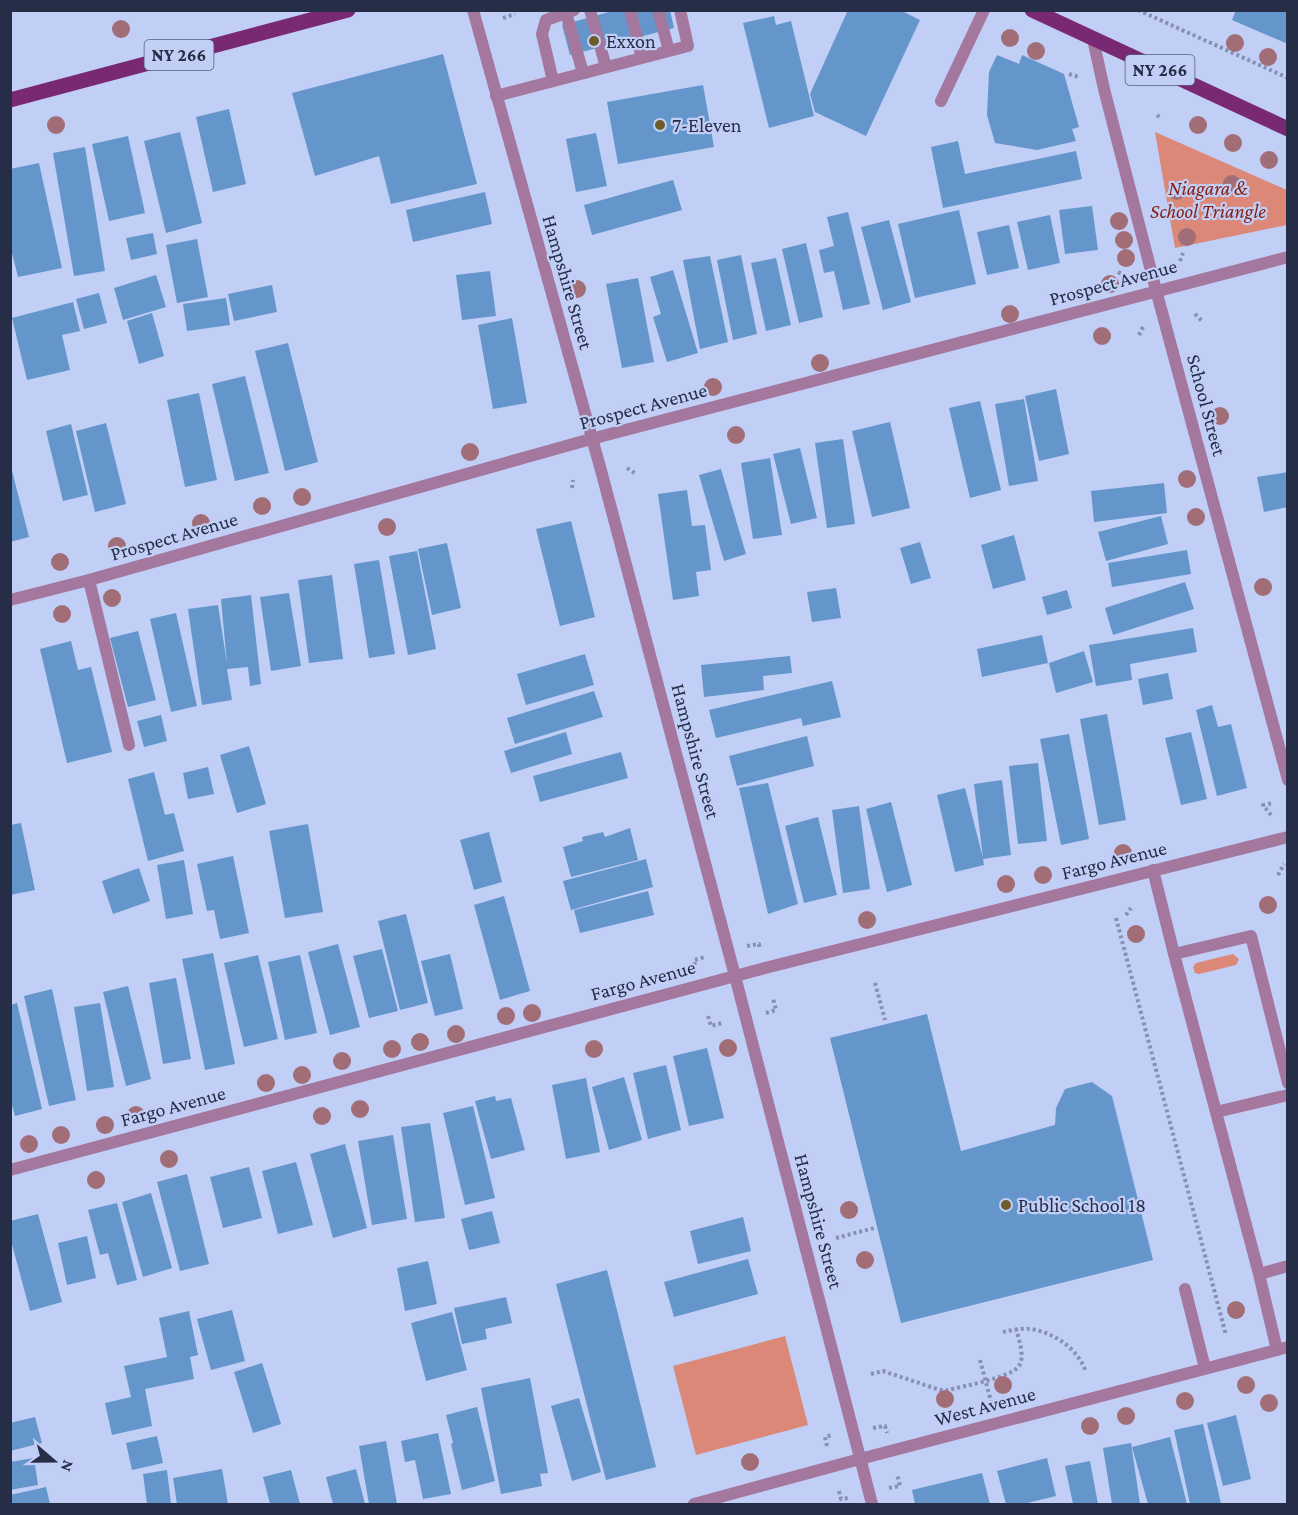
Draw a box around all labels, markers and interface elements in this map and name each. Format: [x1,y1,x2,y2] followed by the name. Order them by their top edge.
[606,30,656,52] place label: Exxon
[587,34,601,48] marker: Exxon
[144,40,213,70] road number: NY 266
[1126,55,1194,85] road number: NY 266
[672,114,742,136] place label: 7-Eleven
[653,118,667,132] marker: 7-Eleven
[1150,177,1266,223] park label: Niagara & School Triangle
[537,212,598,352] street label: Hampshire Street
[1047,254,1180,311] street label: Prospect Avenue
[1183,352,1231,458] street label: School Street
[577,378,710,435] street label: Prospect Avenue
[108,507,241,566] street label: Prospect Avenue
[666,681,725,822] street label: Hampshire Street
[1059,836,1169,885] street label: Fargo Avenue
[588,955,698,1006] street label: Fargo Avenue
[118,1081,228,1132] street label: Fargo Avenue
[789,1151,848,1292] street label: Hampshire Street
[1018,1194,1146,1216] place label: Public School 18
[999,1198,1013,1212] marker: Public School 18
[932,1382,1038,1430] street label: West Avenue
[24,1431,84,1491] north arrow
[58,1458,77,1474] text: N

